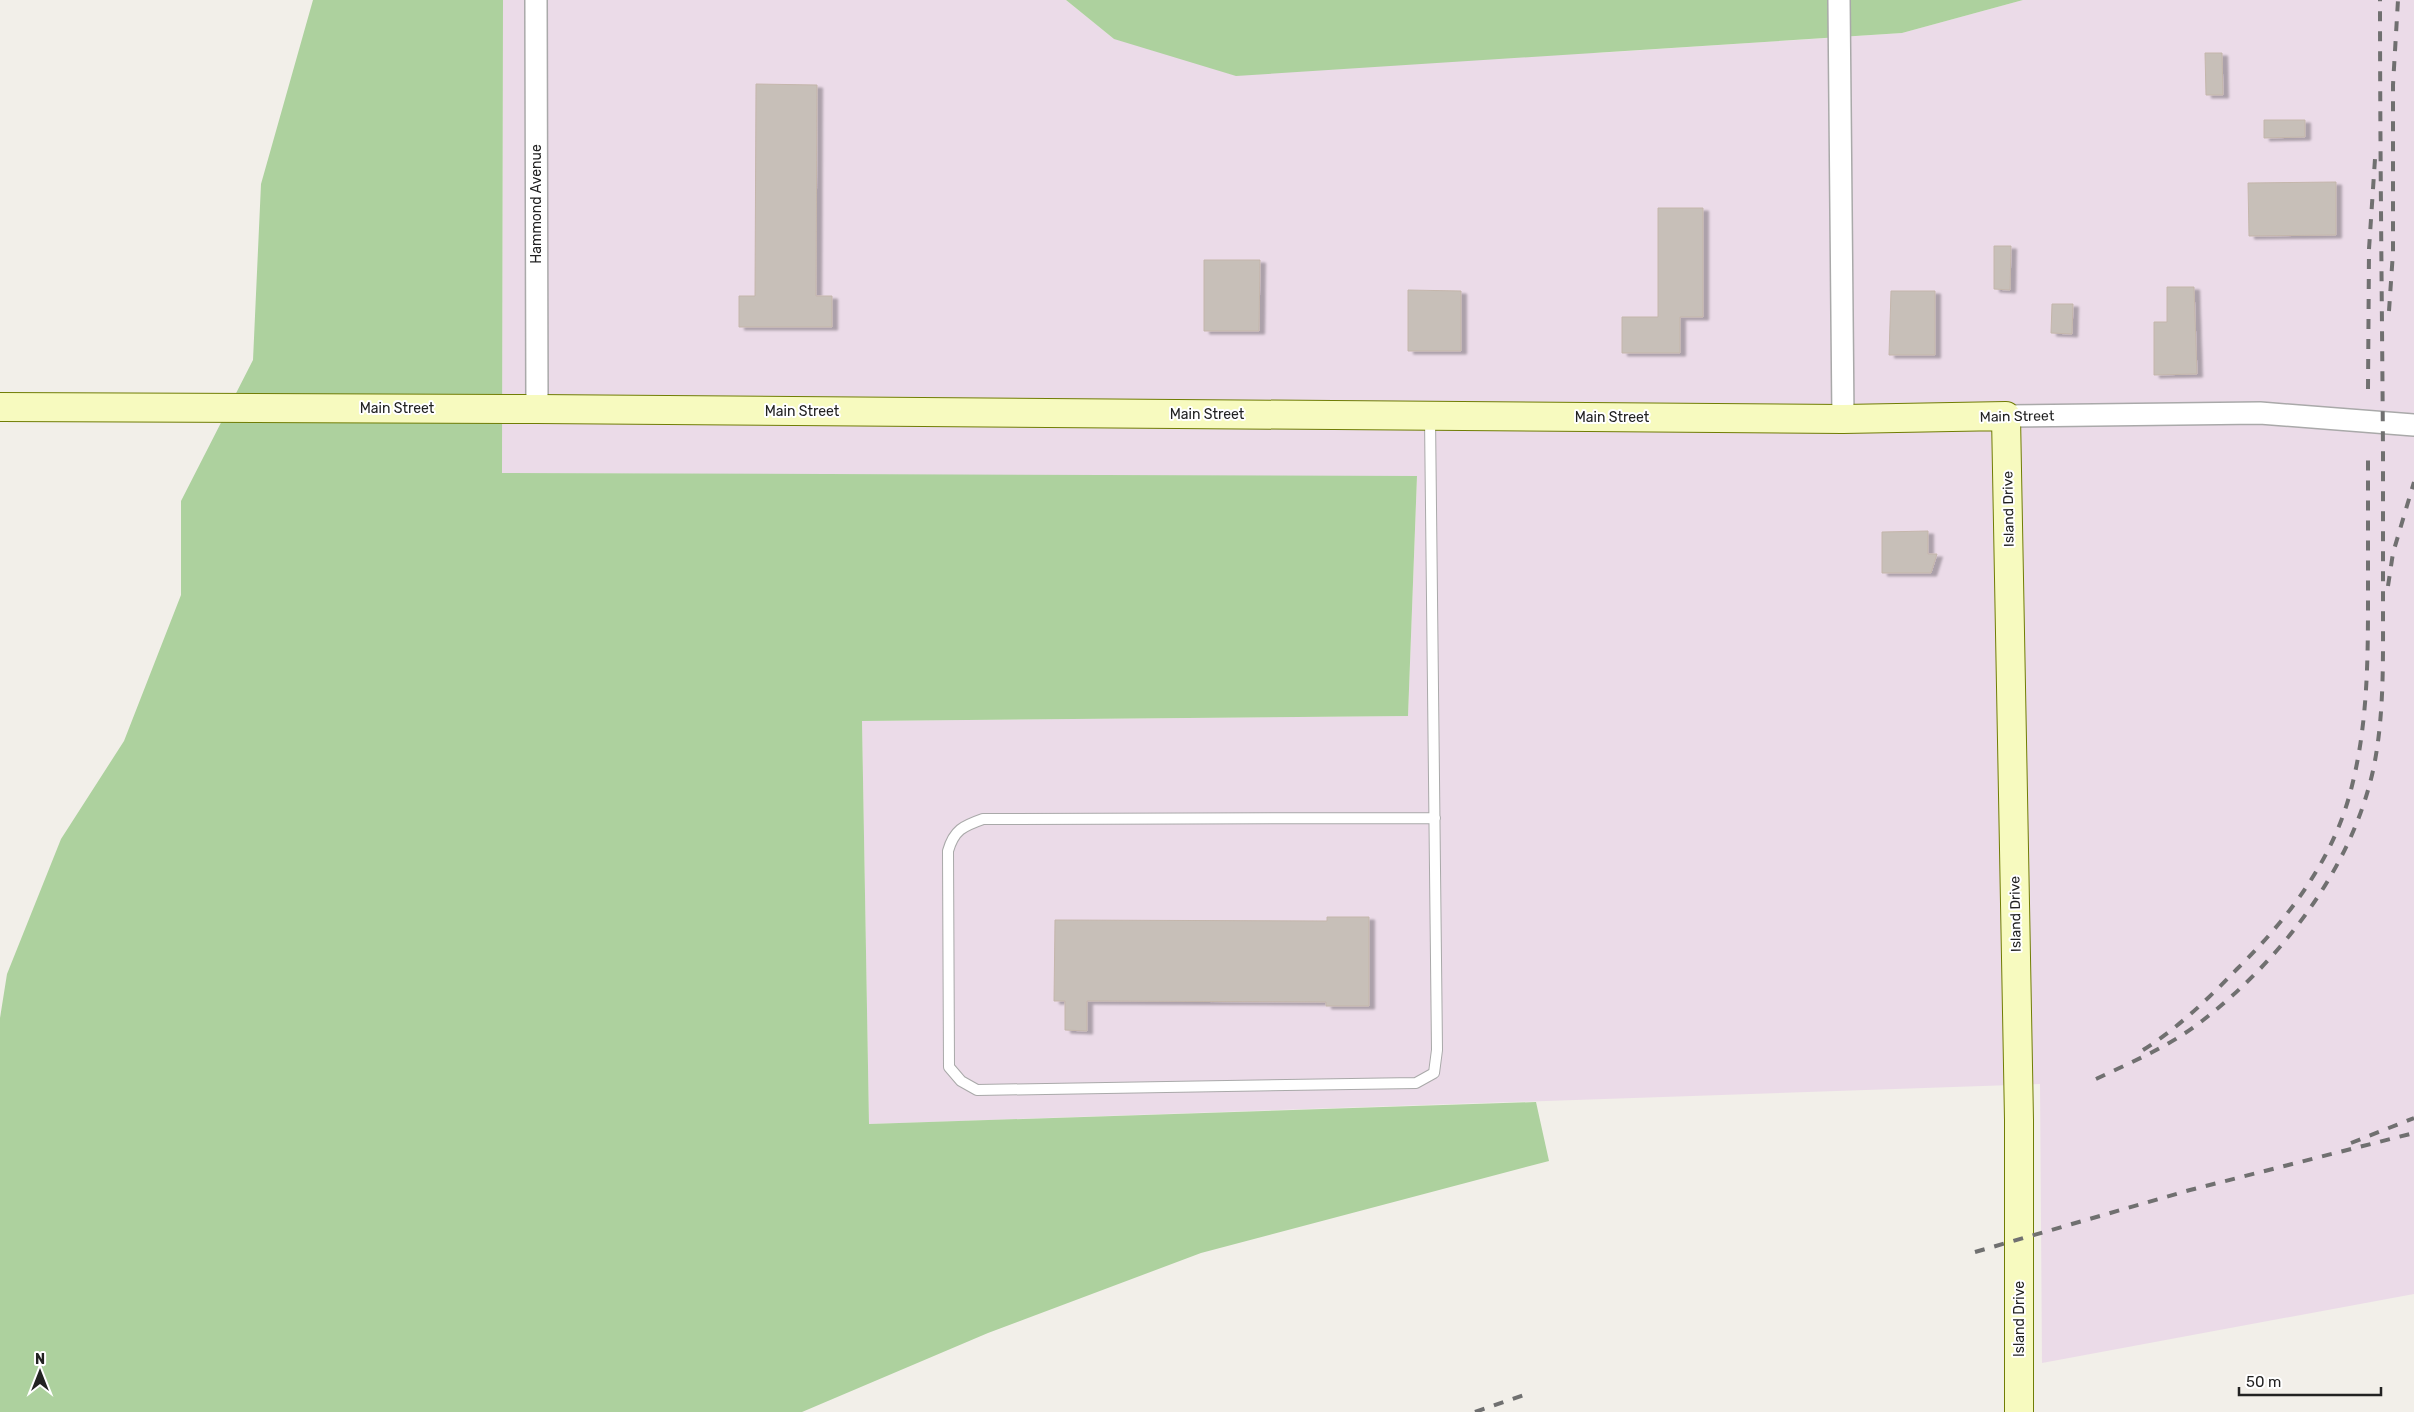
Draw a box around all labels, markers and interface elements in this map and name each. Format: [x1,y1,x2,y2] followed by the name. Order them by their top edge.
[528,144,545,264] street label: Hammond Avenue
[360,400,435,417] street label: Main Street
[765,403,840,420] street label: Main Street
[1170,406,1245,423] street label: Main Street
[1980,407,2055,426] street label: Main Street
[1575,409,1650,426] street label: Main Street
[1999,471,2018,547] street label: Island Drive
[2006,876,2025,952] street label: Island Drive
[2011,1281,2028,1357] street label: Island Drive
[15,1347,65,1397] north arrow
[35,1351,45,1368] text: N
[2239,1364,2382,1396] scale bar
[2246,1373,2281,1391] text: 50 m

